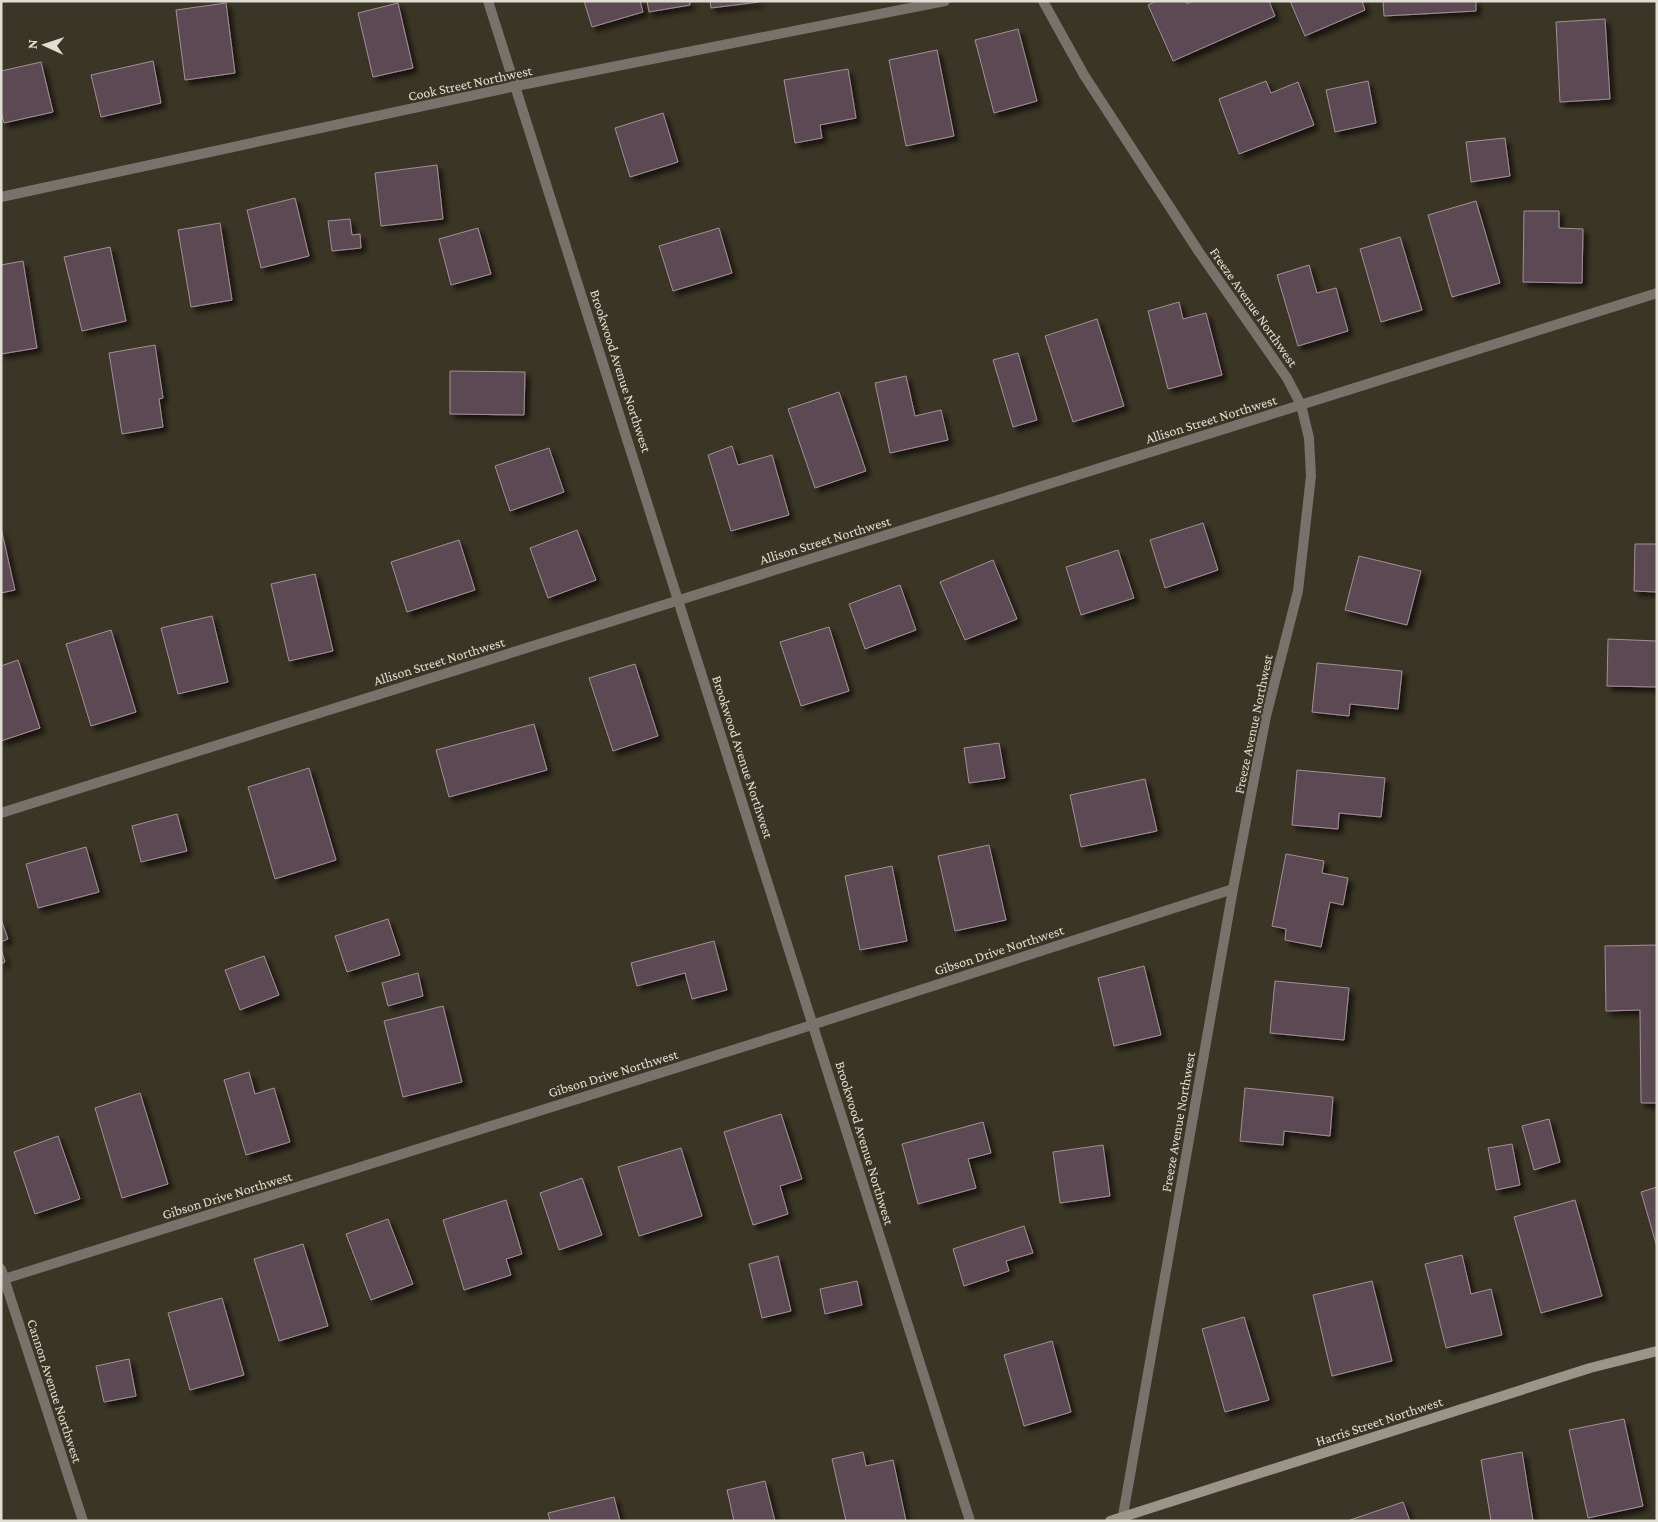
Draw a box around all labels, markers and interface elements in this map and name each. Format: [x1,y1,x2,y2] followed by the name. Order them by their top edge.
[20,20,70,70] north arrow
[24,39,40,50] text: N
[406,62,534,104] street label: Cook Street Northwest
[1207,244,1301,370] street label: Freeze Avenue Northwest
[587,288,655,455] street label: Brookwood Avenue Northwest
[1143,391,1279,447] street label: Allison Street Northwest
[757,512,893,568] street label: Allison Street Northwest
[371,633,507,689] street label: Allison Street Northwest
[1230,653,1276,795] street label: Freeze Avenue Northwest
[709,674,777,841] street label: Brookwood Avenue Northwest
[932,921,1066,978] street label: Gibson Drive Northwest
[546,1046,680,1100] street label: Gibson Drive Northwest
[1158,1050,1198,1193] street label: Freeze Avenue Northwest
[832,1059,898,1227] street label: Brookwood Avenue Northwest
[160,1168,294,1222] street label: Gibson Drive Northwest
[24,1317,86,1465] street label: Cannon Avenue Northwest
[1314,1393,1445,1449] street label: Harris Street Northwest

